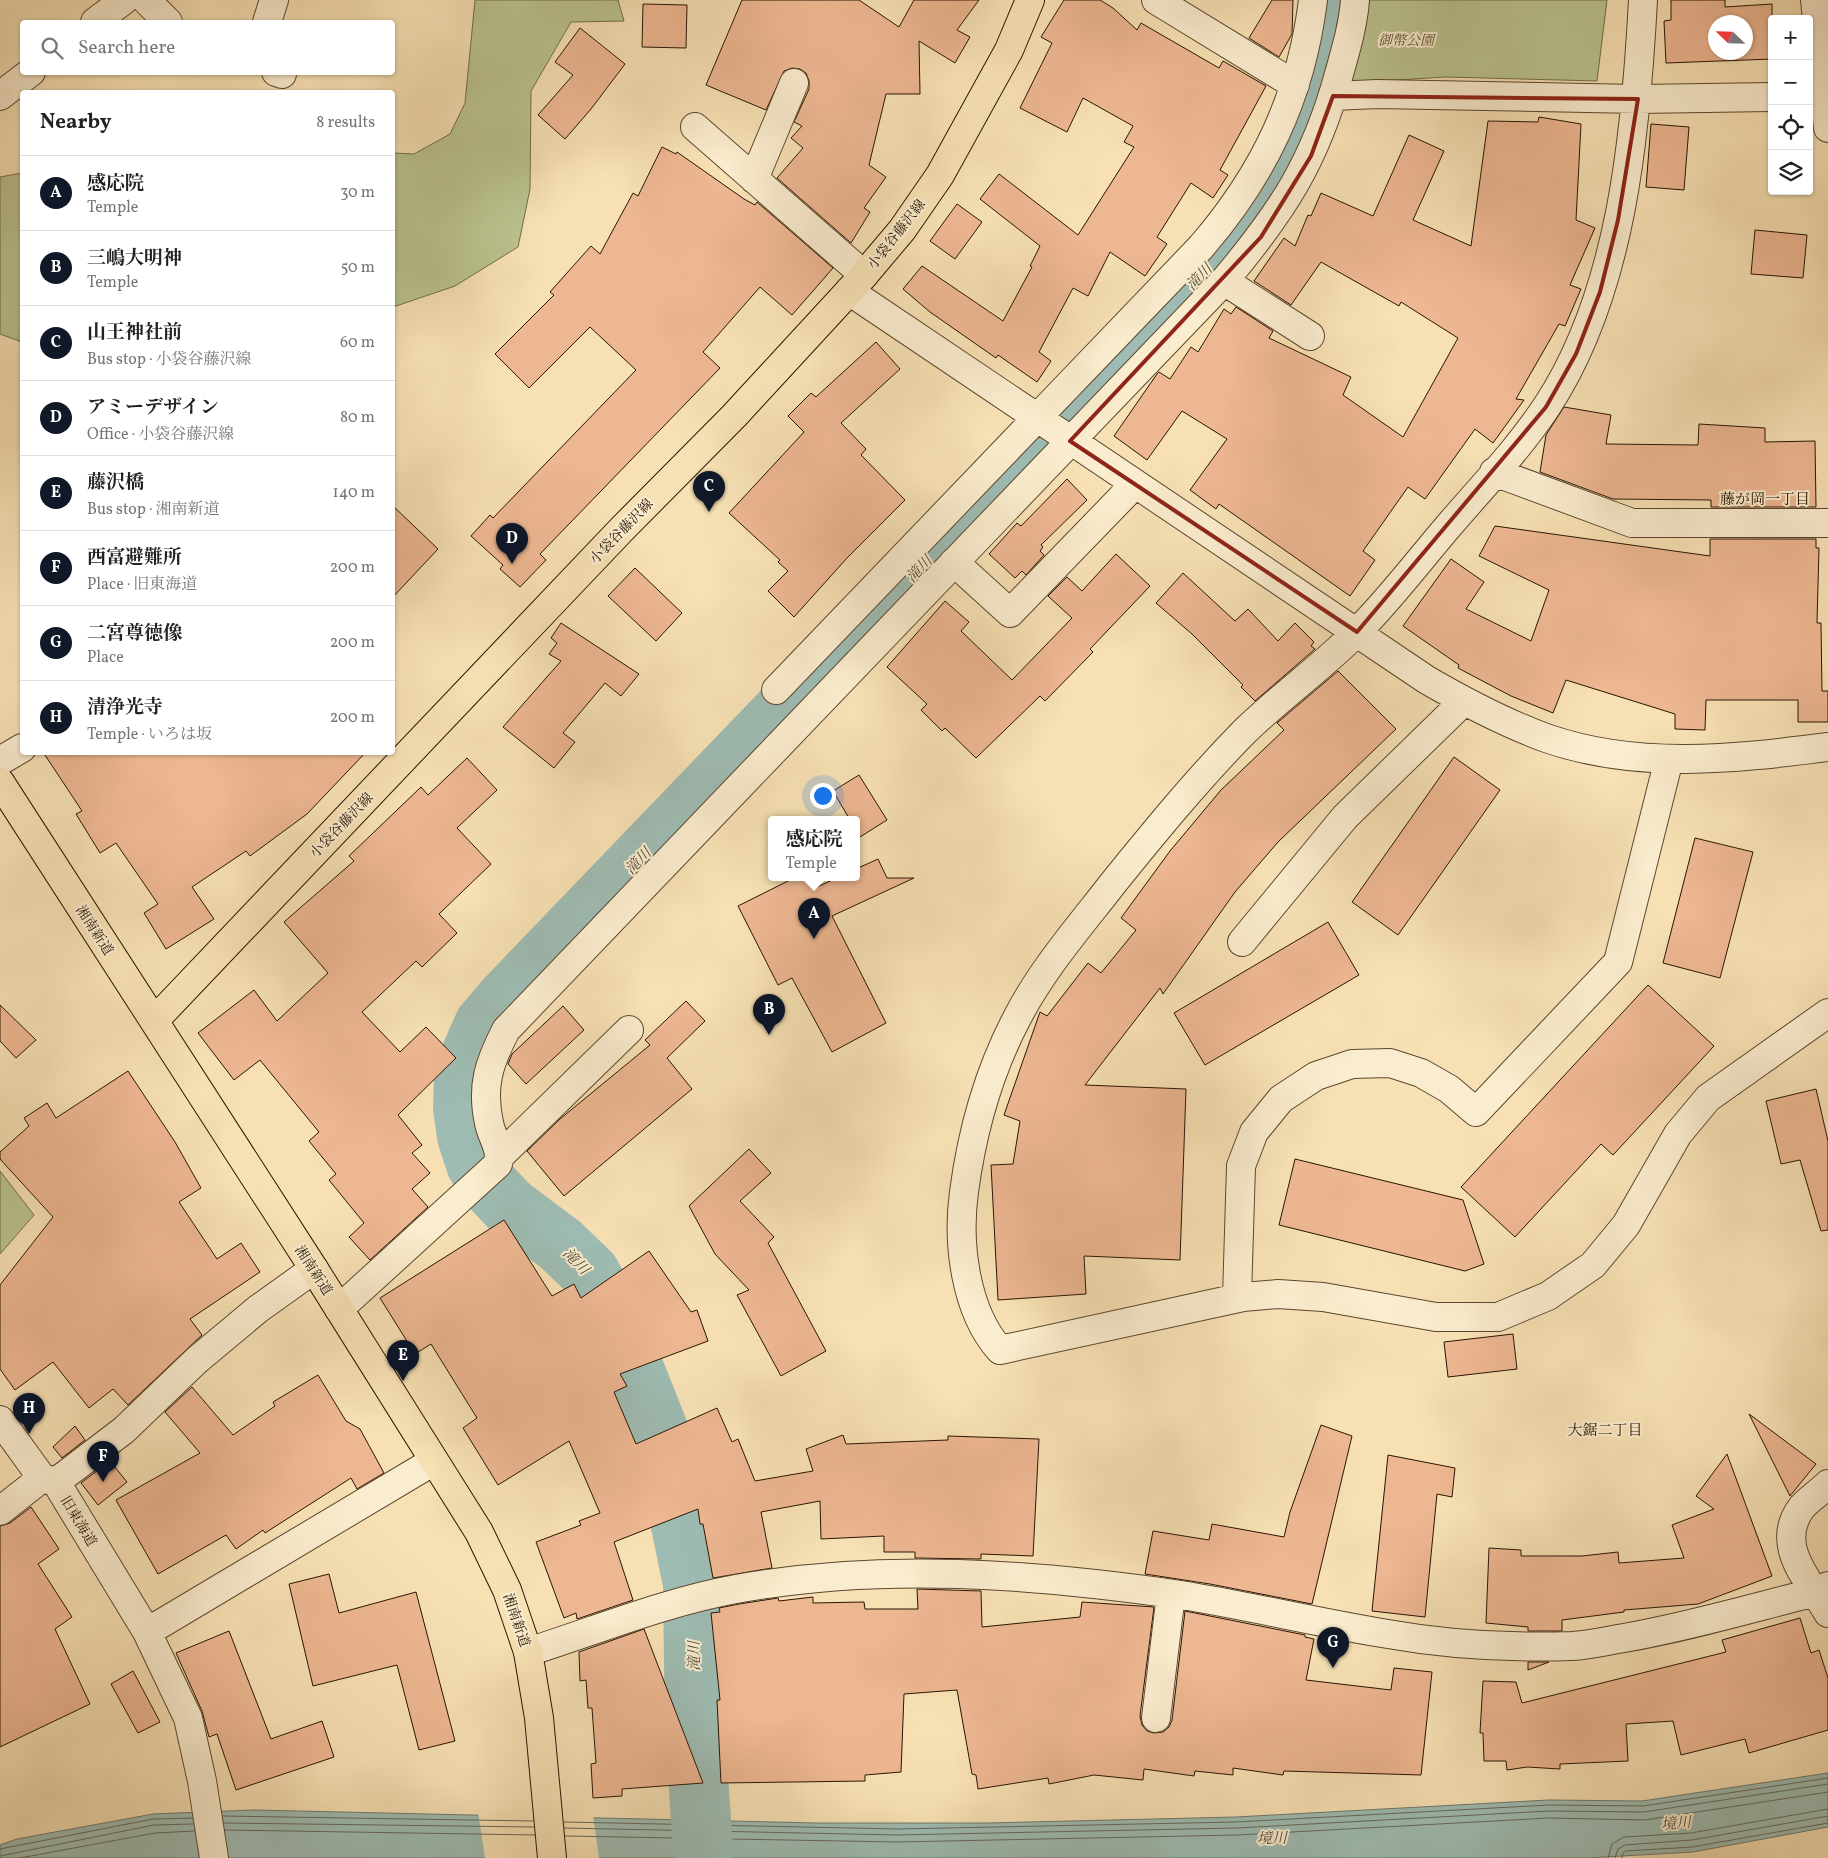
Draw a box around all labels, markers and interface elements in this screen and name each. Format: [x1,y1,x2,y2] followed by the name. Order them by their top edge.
[1708,15,1753,60] north arrow
[1768,15,1813,195] map controls
[1768,15,1813,60] button: +
[20,20,395,75] search box
[1378,32,1436,51] park label: 御幣公園
[38,34,66,62] icon: search
[78,35,175,61] text: Search here
[1768,60,1813,105] button: −
[1768,105,1813,150] button: locate
[40,108,111,137] text: Nearby
[316,112,375,134] text: 8 results
[1768,150,1813,195] button: layers
[87,171,144,197] text: 感応院
[50,182,62,204] text: A
[340,182,375,204] text: 30 m
[864,196,931,274] street label: 小袋谷藤沢線
[87,197,138,219] text: Temple
[87,246,182,272] text: 三嶋大明神
[51,257,61,279] text: B
[341,257,375,279] text: 50 m
[1182,259,1219,296] water label: 滝川
[87,272,138,294] text: Temple
[87,320,182,346] text: 山王神社前
[51,332,61,354] text: C
[340,332,375,354] text: 60 m
[87,349,252,371] text: Bus stop · 小袋谷藤沢線
[87,395,219,421] text: アミーデザイン
[50,407,62,429] text: D
[340,407,375,429] text: 80 m
[87,424,234,446] text: Office · 小袋谷藤沢線
[87,470,144,496] text: 藤沢橋
[693,471,725,512] pin: C
[51,482,61,504] text: E
[333,482,375,504] text: 140 m
[1720,490,1810,511] district label: 藤が岡一丁目
[586,495,658,569] street label: 小袋谷藤沢線
[87,499,220,521] text: Bus stop · 湘南新道
[496,523,528,564] pin: D
[87,545,182,571] text: 西富避難所
[902,551,939,588] water label: 滝川
[51,557,61,579] text: F
[330,557,375,579] text: 200 m
[87,574,197,596] text: Place · 旧東海道
[87,621,182,647] text: 二宮尊徳像
[50,632,62,654] text: G
[330,632,375,654] text: 200 m
[87,647,124,669] text: Place
[87,695,163,721] text: 清浄光寺
[50,707,62,729] text: H
[330,707,375,729] text: 200 m
[87,724,212,746] text: Temple · いろは坂
[810,783,836,809] your location
[306,789,378,863] street label: 小袋谷藤沢線
[768,816,860,881] popup
[785,827,843,853] text: 感応院
[621,843,658,880] water label: 滝川
[785,853,837,875] text: Temple
[798,898,830,939] pin: A
[71,902,117,959] street label: 湘南新道
[753,994,785,1035] pin: B
[290,1242,336,1299] street label: 湘南新道
[557,1244,594,1282] water label: 滝川
[387,1340,419,1381] pin: E
[13,1393,45,1434] pin: H
[1567,1421,1643,1442] district label: 大鋸二丁目
[87,1441,119,1482] pin: F
[55,1493,100,1551] street label: 旧東海道
[497,1591,534,1650] street label: 湘南新道
[1317,1627,1349,1668] pin: G
[685,1639,706,1671] water label: 滝川
[1660,1813,1694,1836] water label: 境川
[1257,1829,1289,1850] water label: 境川

